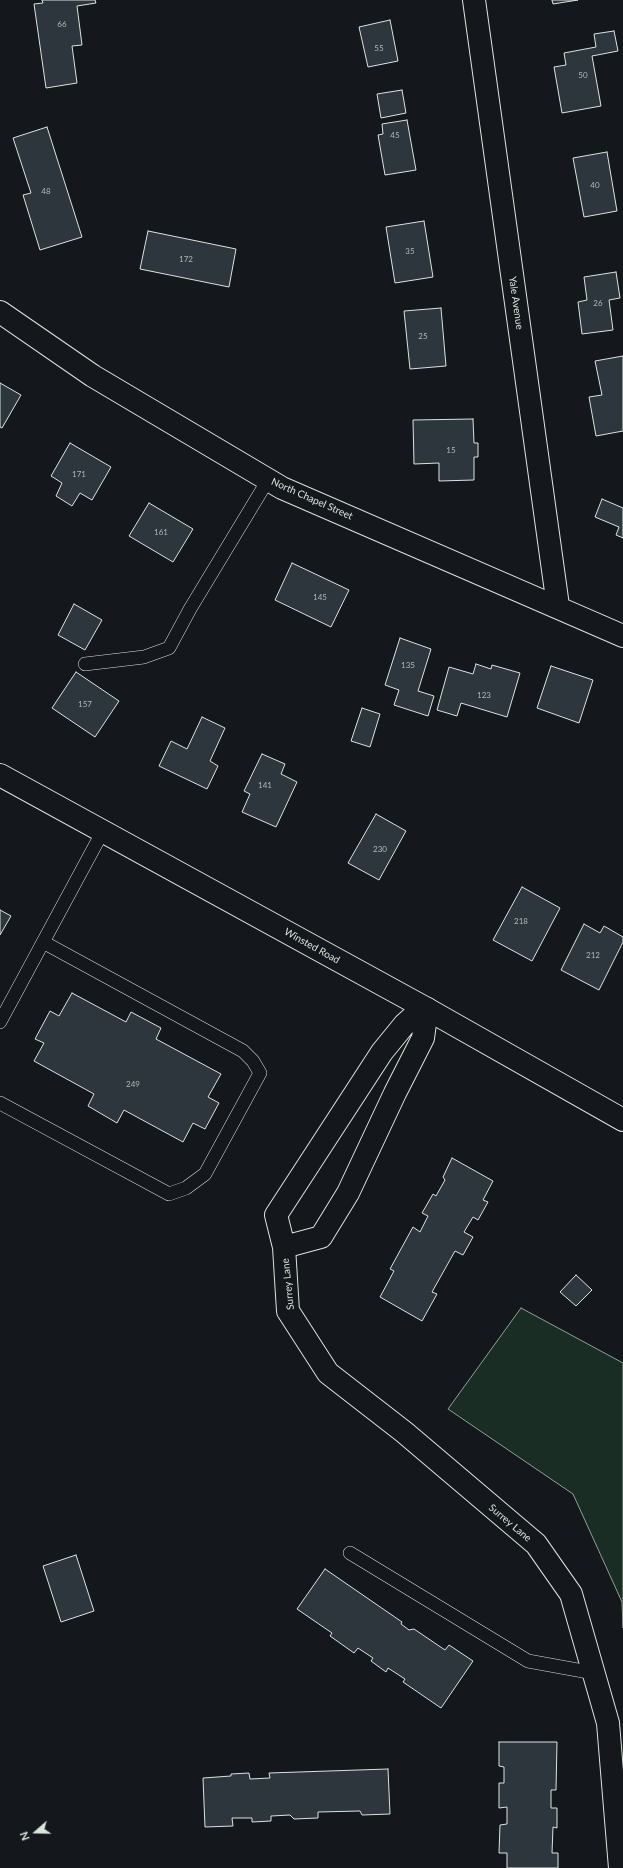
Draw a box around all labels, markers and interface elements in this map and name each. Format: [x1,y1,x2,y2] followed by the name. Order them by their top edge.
[57,19,67,29] house number: 66
[374,43,384,53] house number: 55
[578,70,588,80] house number: 50
[390,130,400,140] house number: 45
[590,180,600,190] house number: 40
[41,186,51,196] house number: 48
[405,246,415,256] house number: 35
[179,254,193,264] house number: 172
[506,276,526,330] street label: Yale Avenue
[593,298,603,308] house number: 26
[418,331,428,341] house number: 25
[446,445,456,455] house number: 15
[72,469,86,479] house number: 171
[269,476,355,522] street label: North Chapel Street
[154,527,168,537] house number: 161
[313,592,327,602] house number: 145
[401,660,415,670] house number: 135
[477,690,491,700] house number: 123
[78,699,92,709] house number: 157
[258,780,272,790] house number: 141
[373,844,387,854] house number: 230
[514,916,528,926] house number: 218
[282,926,342,966] street label: Winsted Road
[586,950,600,960] house number: 212
[126,1079,140,1089] house number: 249
[279,1258,297,1310] street label: Surrey Lane
[486,1502,534,1544] street label: Surrey Lane
[16,1812,56,1852] north arrow
[17,1830,32,1842] text: N

